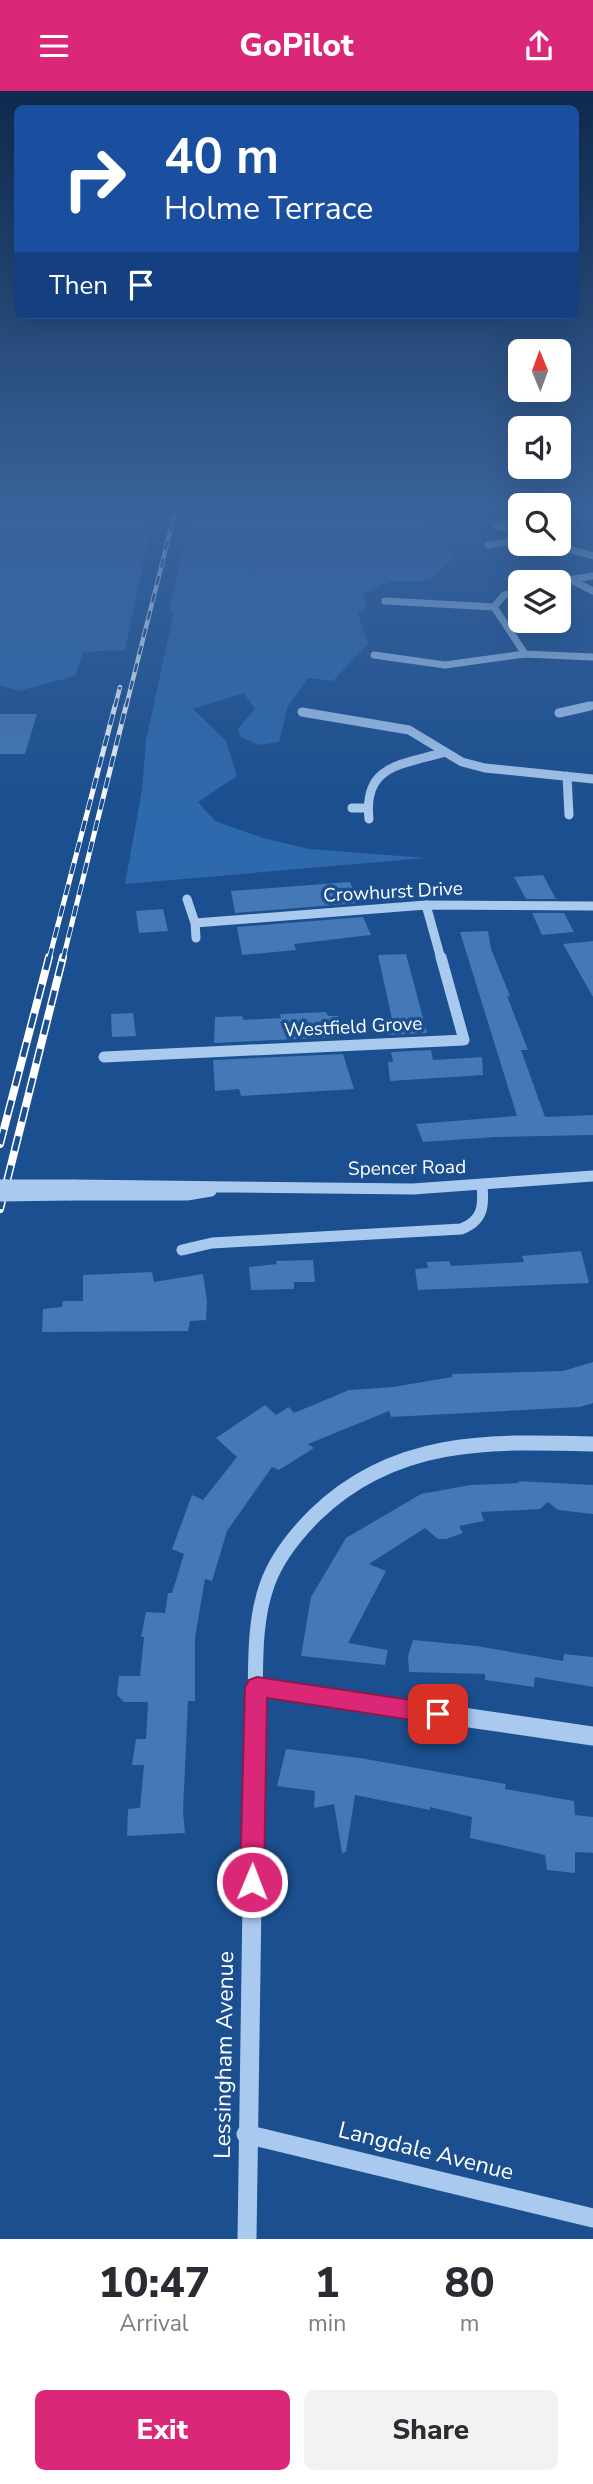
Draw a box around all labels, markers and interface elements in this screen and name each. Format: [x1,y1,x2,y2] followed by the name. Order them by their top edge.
[239,24,354,67] text: GoPilot
[35,27,73,65] icon: menu
[520,27,558,65] icon: share
[164,123,279,190] text: 40 m
[49,133,140,224] icon: right
[164,187,373,230] text: Holme Terrace
[122,266,160,304] icon: arrive
[49,268,108,303] text: Then
[508,339,570,403] north arrow
[508,339,571,633] map controls
[508,416,571,479] button: sound
[508,493,571,556] button: search
[508,570,571,633] button: layers
[323,875,463,909] street label: Crowhurst Drive
[283,1010,423,1044] street label: Westfield Grove
[348,1154,466,1182] street label: Spencer Road
[408,1684,468,1744] pin
[419,1695,457,1733] icon: arrive
[215,1845,289,1919] position arrow
[207,1951,241,2159] street label: Lessingham Avenue
[335,2114,517,2188] street label: Langdale Avenue
[98,2255,210,2312] text: 10:47
[315,2255,340,2312] text: 1
[444,2255,495,2312] text: 80
[119,2308,189,2339] text: Arrival
[308,2308,346,2339] text: min
[460,2308,479,2339] text: m
[35,2390,290,2470] button: Exit
[304,2390,558,2470] button: Share

